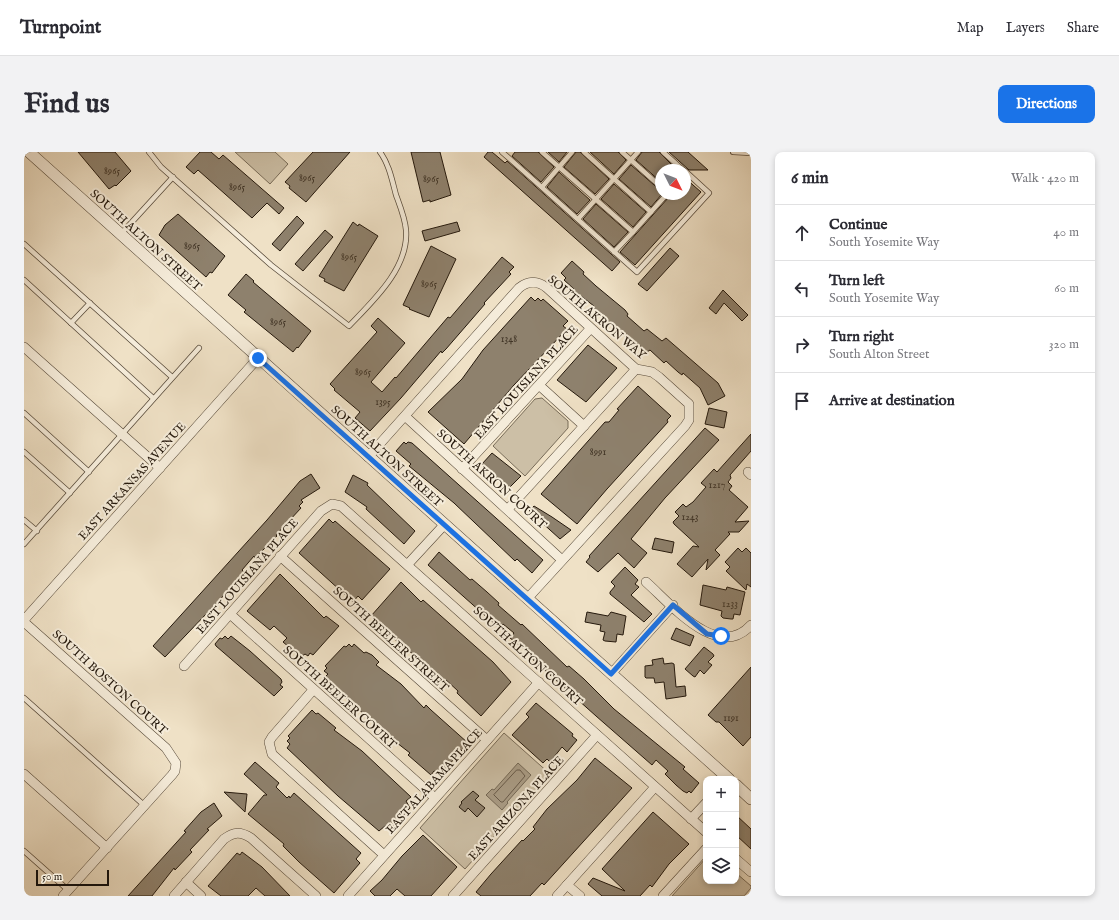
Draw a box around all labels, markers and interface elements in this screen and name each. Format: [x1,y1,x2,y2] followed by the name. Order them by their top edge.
[20,16,101,40] text: Turnpoint
[957,19,984,37] text: Map
[1006,19,1045,37] text: Layers
[1067,19,1099,37] text: Share
[998,85,1095,123] button: Directions
[24,87,110,122] text: Find us
[655,164,691,200] north arrow
[104,165,120,178] house number: 8965
[791,168,829,189] text: 6 min
[1011,170,1079,187] text: Walk · 420 m
[299,172,315,185] house number: 8965
[423,173,439,186] house number: 8965
[229,181,245,194] house number: 8965
[87,186,205,295] street label: SOUTH ALTON STREET
[829,215,887,234] text: Continue
[791,222,813,244] icon: ahead
[1053,224,1079,241] text: 40 m
[829,234,939,251] text: South Yosemite Way
[184,240,200,253] house number: 8965
[341,251,357,264] house number: 8965
[829,271,885,290] text: Turn left
[545,272,649,363] street label: SOUTH AKRON WAY
[421,278,437,291] house number: 8965
[791,278,813,300] icon: left
[1054,280,1079,297] text: 60 m
[829,290,939,307] text: South Yosemite Way
[270,316,286,329] house number: 8965
[471,322,582,442] street label: EAST LOUISIANA PLACE
[829,327,894,346] text: Turn right
[501,333,517,346] house number: 1348
[791,334,813,356] icon: right
[1049,336,1079,353] text: 320 m
[829,346,929,363] text: South Alton Street
[249,349,267,367] route end
[355,366,371,379] house number: 8965
[791,390,813,412] icon: arrive
[829,391,955,410] text: Arrive at destination
[375,396,391,409] house number: 1395
[328,402,446,511] street label: SOUTH ALTON STREET
[75,419,189,543] street label: EAST ARKANSAS AVENUE
[434,426,550,533] street label: SOUTH AKRON COURT
[590,446,606,459] house number: 8991
[709,479,726,492] house number: 1217
[681,511,699,524] house number: 1243
[193,515,302,637] street label: EAST LOUISIANA PLACE
[330,583,452,695] street label: SOUTH BEELER STREET
[722,598,738,611] house number: 1233
[470,603,586,710] street label: SOUTH ALTON COURT
[49,627,170,738] street label: SOUTH BOSTON COURT
[712,627,730,645] route start
[280,643,400,752] street label: SOUTH BEELER COURT
[723,712,739,725] house number: 1191
[383,725,486,837] street label: EAST ALABAMA PLACE
[465,753,567,864] street label: EAST ARIZONA PLACE
[703,776,739,884] map controls
[703,776,739,812] button: +
[703,812,739,848] button: −
[703,848,739,884] button: layers
[36,868,109,887] scale bar
[42,870,62,884] text: 50 m

